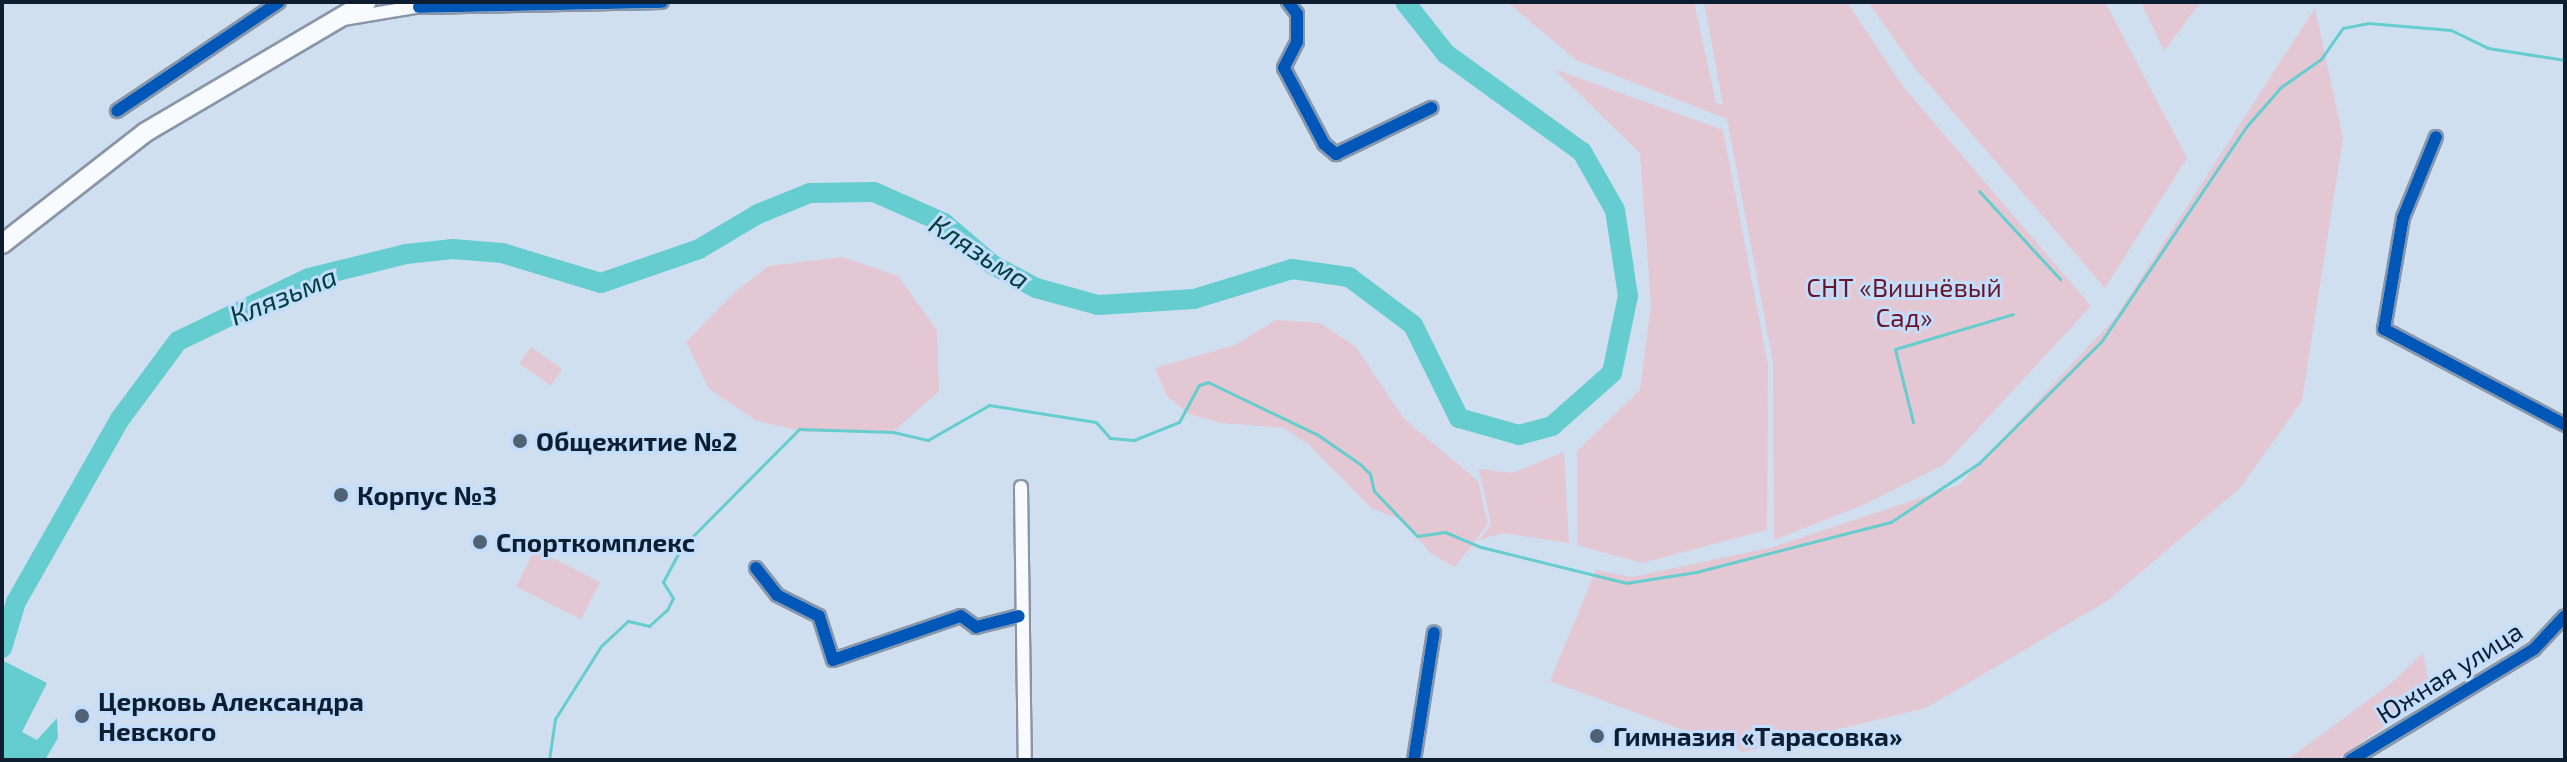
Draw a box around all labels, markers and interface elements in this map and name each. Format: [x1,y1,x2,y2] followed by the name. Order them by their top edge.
[924,206,1036,296] water label: Клязьма
[224,258,342,332] water label: Клязьма
[1806,271,2002,332] park label: СНТ «Вишнёвый Сад»
[536,425,737,457] place label: Общежитие №2
[511,432,529,450] marker: Общежитие №2
[357,479,497,511] place label: Корпус №3
[332,486,350,504] marker: Корпус №3
[496,526,695,558] place label: Спорткомплекс
[471,533,489,551] marker: Спорткомплекс
[2370,615,2528,729] street label: Южная улица
[98,685,364,746] place label: Церковь Александра Невского
[73,707,91,725] marker: Церковь Александра Невского
[1613,720,1902,752] place label: Гимназия «Тарасовка»
[1588,727,1606,745] marker: Гимназия «Тарасовка»

